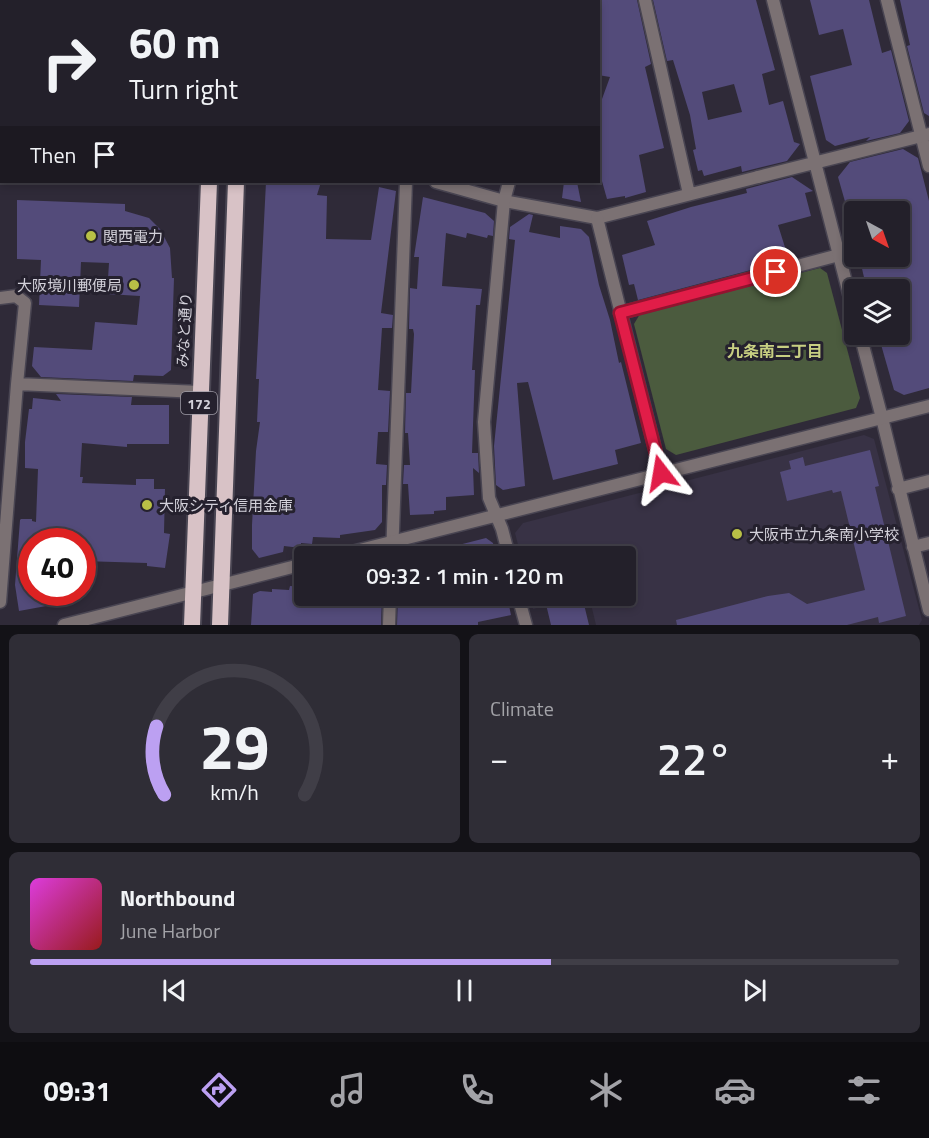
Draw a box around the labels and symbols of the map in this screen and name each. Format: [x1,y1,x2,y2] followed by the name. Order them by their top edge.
[844,201,910,267] north arrow
[103,225,163,248] place label: 関西電力
[84,229,98,243] marker: 関西電力
[750,246,801,297] pin
[17,274,122,297] place label: 大阪境川郵便局
[127,278,141,292] marker: 大阪境川郵便局
[171,292,197,368] street label: みなと通り
[727,339,823,363] district label: 九条南二丁目
[181,392,217,414] road number: 172
[629,441,693,505] position arrow
[159,494,293,517] place label: 大阪シティ信用金庫
[140,498,154,512] marker: 大阪シティ信用金庫
[749,523,899,546] place label: 大阪市立九条南小学校
[730,527,744,541] marker: 大阪市立九条南小学校
[18,528,96,606] speed limit sign: 40

